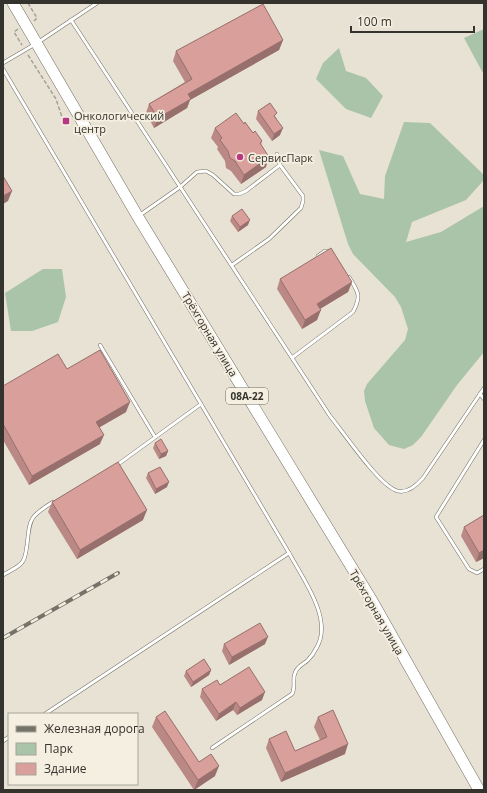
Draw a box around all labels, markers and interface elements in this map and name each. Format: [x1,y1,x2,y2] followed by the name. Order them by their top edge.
[351,8,474,34] scale bar
[357,13,392,30] text: 100 m
[74,108,164,136] place label: Онкологический центр
[61,116,71,126] marker: Онкологический центр
[248,150,313,165] place label: СервисПарк
[235,152,245,162] marker: СервисПарк
[179,289,241,379] street label: Трёхгорная улица
[226,388,268,404] road number: 08А-22
[346,566,408,658] street label: Трёхгорная улица
[8,713,138,785] legend
[44,720,145,737] text: Железная дорога
[44,740,74,757] text: Парк
[44,760,87,777] text: Здание

